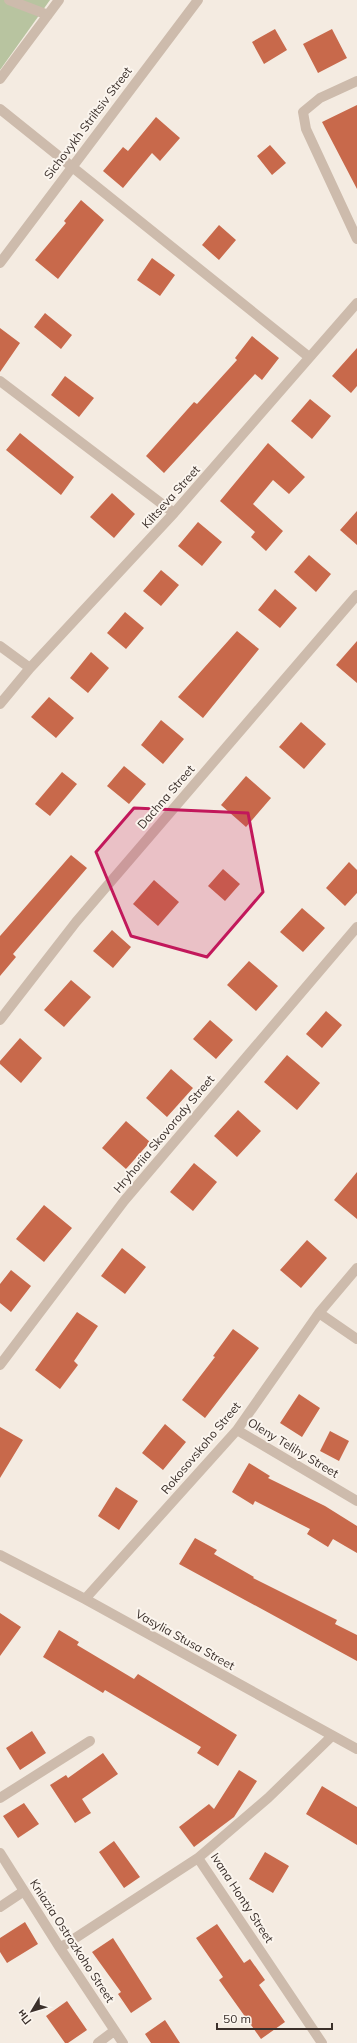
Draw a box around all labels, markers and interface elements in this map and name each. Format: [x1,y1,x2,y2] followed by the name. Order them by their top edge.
[40,64,135,182] street label: Sichovykh Striltsiv Street
[138,462,203,531] street label: Kiltseva Street
[134,762,197,832] street label: Dachna Street
[110,1072,217,1196] street label: Hryhoriia Skovorody Street
[158,1398,244,1497] street label: Rokosovskoho Street
[245,1415,341,1481] street label: Oleny Telihy Street
[133,1606,238,1673] street label: Vasylia Stusa Street
[208,1850,277,1945] street label: Ivana Honty Street
[27,1876,118,2005] street label: Kniazia Ostrozkoho Street
[12,1991,52,2031] north arrow
[217,2005,332,2031] scale bar
[14,2007,34,2027] text: Пн
[223,2011,251,2026] text: 50 m

